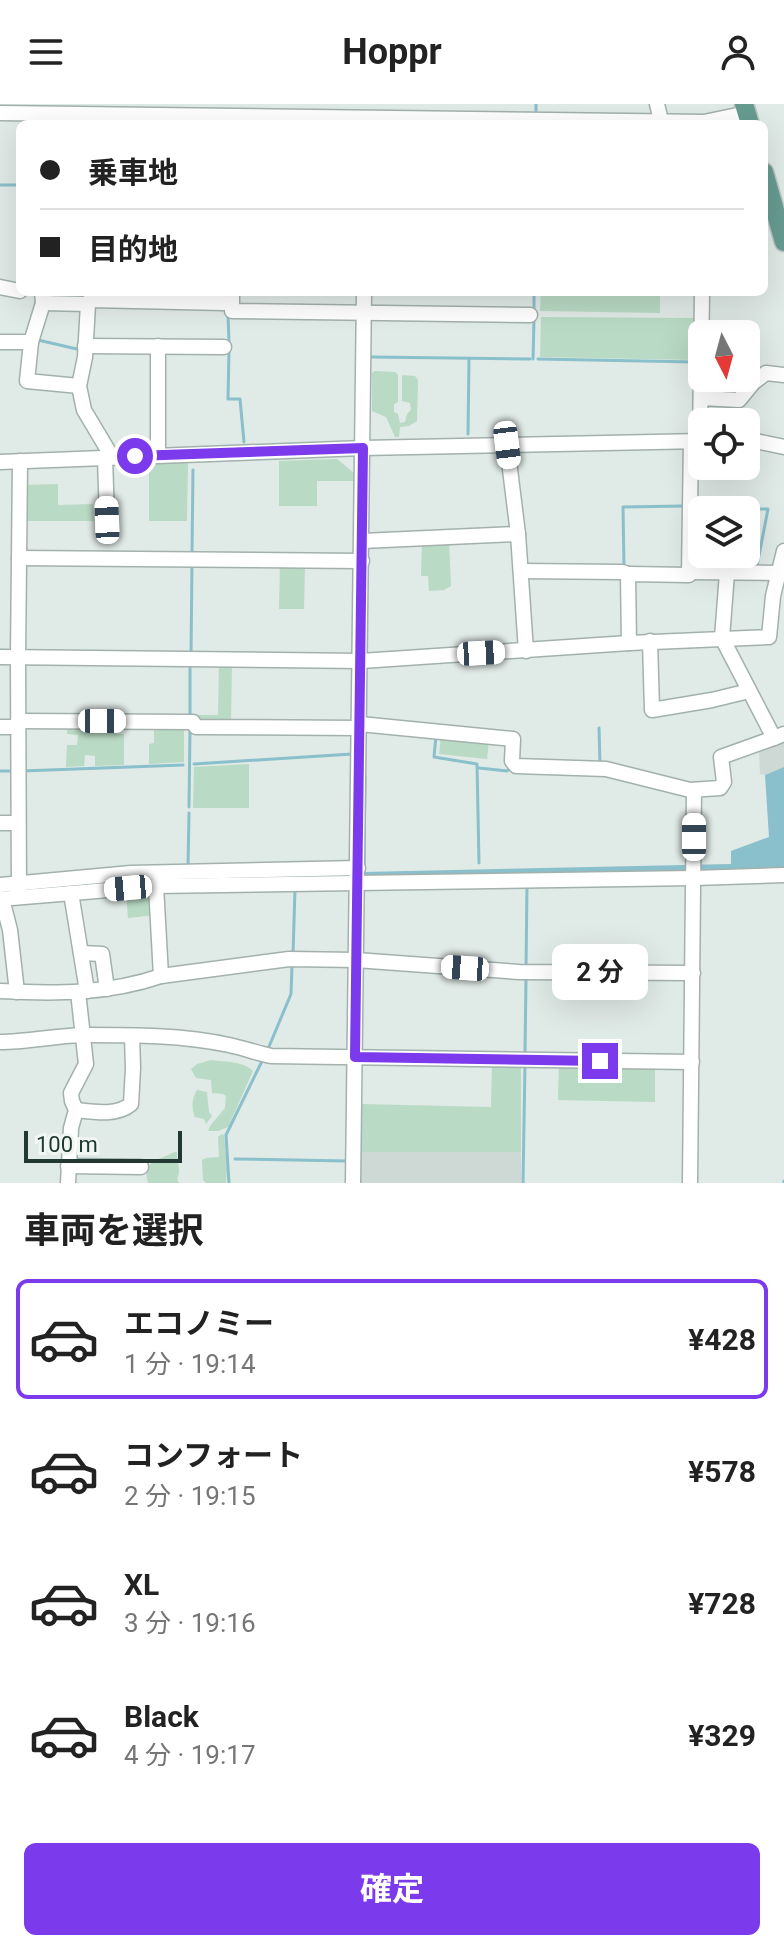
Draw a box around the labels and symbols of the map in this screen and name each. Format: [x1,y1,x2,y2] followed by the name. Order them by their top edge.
[688,320,760,392] north arrow
[492,420,522,470] car
[117,438,153,474] route start
[94,496,120,544] car
[456,640,506,666] car
[78,709,126,733] car
[682,813,706,861] car
[103,874,153,902] car
[552,945,648,1001] callout: 2 分
[440,954,490,982] car
[582,1043,618,1079] route end
[24,1127,182,1163] scale bar

